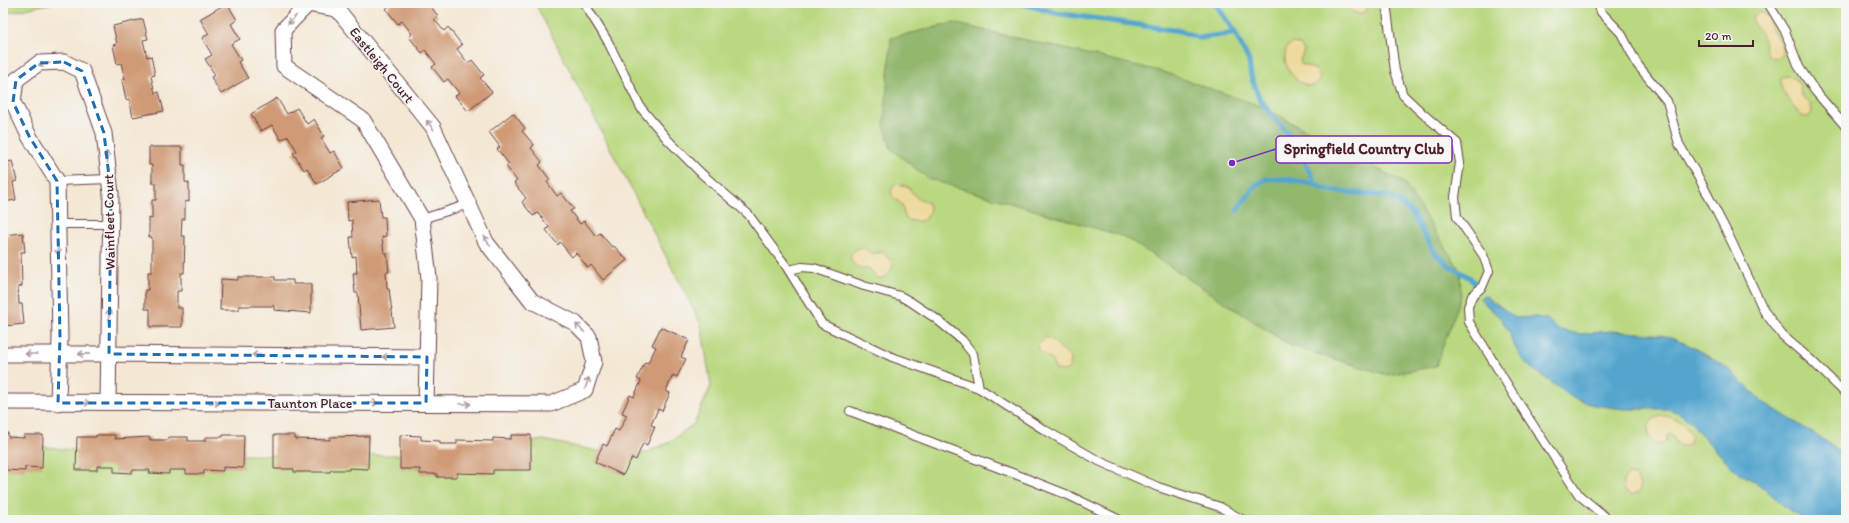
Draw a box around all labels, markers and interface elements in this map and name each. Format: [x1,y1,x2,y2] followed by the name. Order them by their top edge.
[288,15,297,25] one-way arrow
[1699,22,1753,48] scale bar
[346,24,417,107] street label: Eastleigh Court
[1705,29,1732,43] text: 20 m
[38,60,51,67] one-way arrow
[426,119,434,130] one-way arrow
[1276,136,1452,163] callout: Springfield Country Club
[1284,140,1444,159] text: Springfield Country Club
[103,151,111,164] one-way arrow
[100,174,119,270] street label: Wainfleet Court
[482,235,490,247] one-way arrow
[55,242,62,255] one-way arrow
[105,309,113,322] one-way arrow
[575,323,585,333] one-way arrow
[25,350,38,358] one-way arrow
[78,350,91,358] one-way arrow
[252,351,265,359] one-way arrow
[382,353,395,361] one-way arrow
[584,378,592,390] one-way arrow
[267,395,353,412] street label: Taunton Place
[77,399,90,407] one-way arrow
[207,399,220,407] one-way arrow
[365,399,378,407] one-way arrow
[458,400,471,407] one-way arrow

